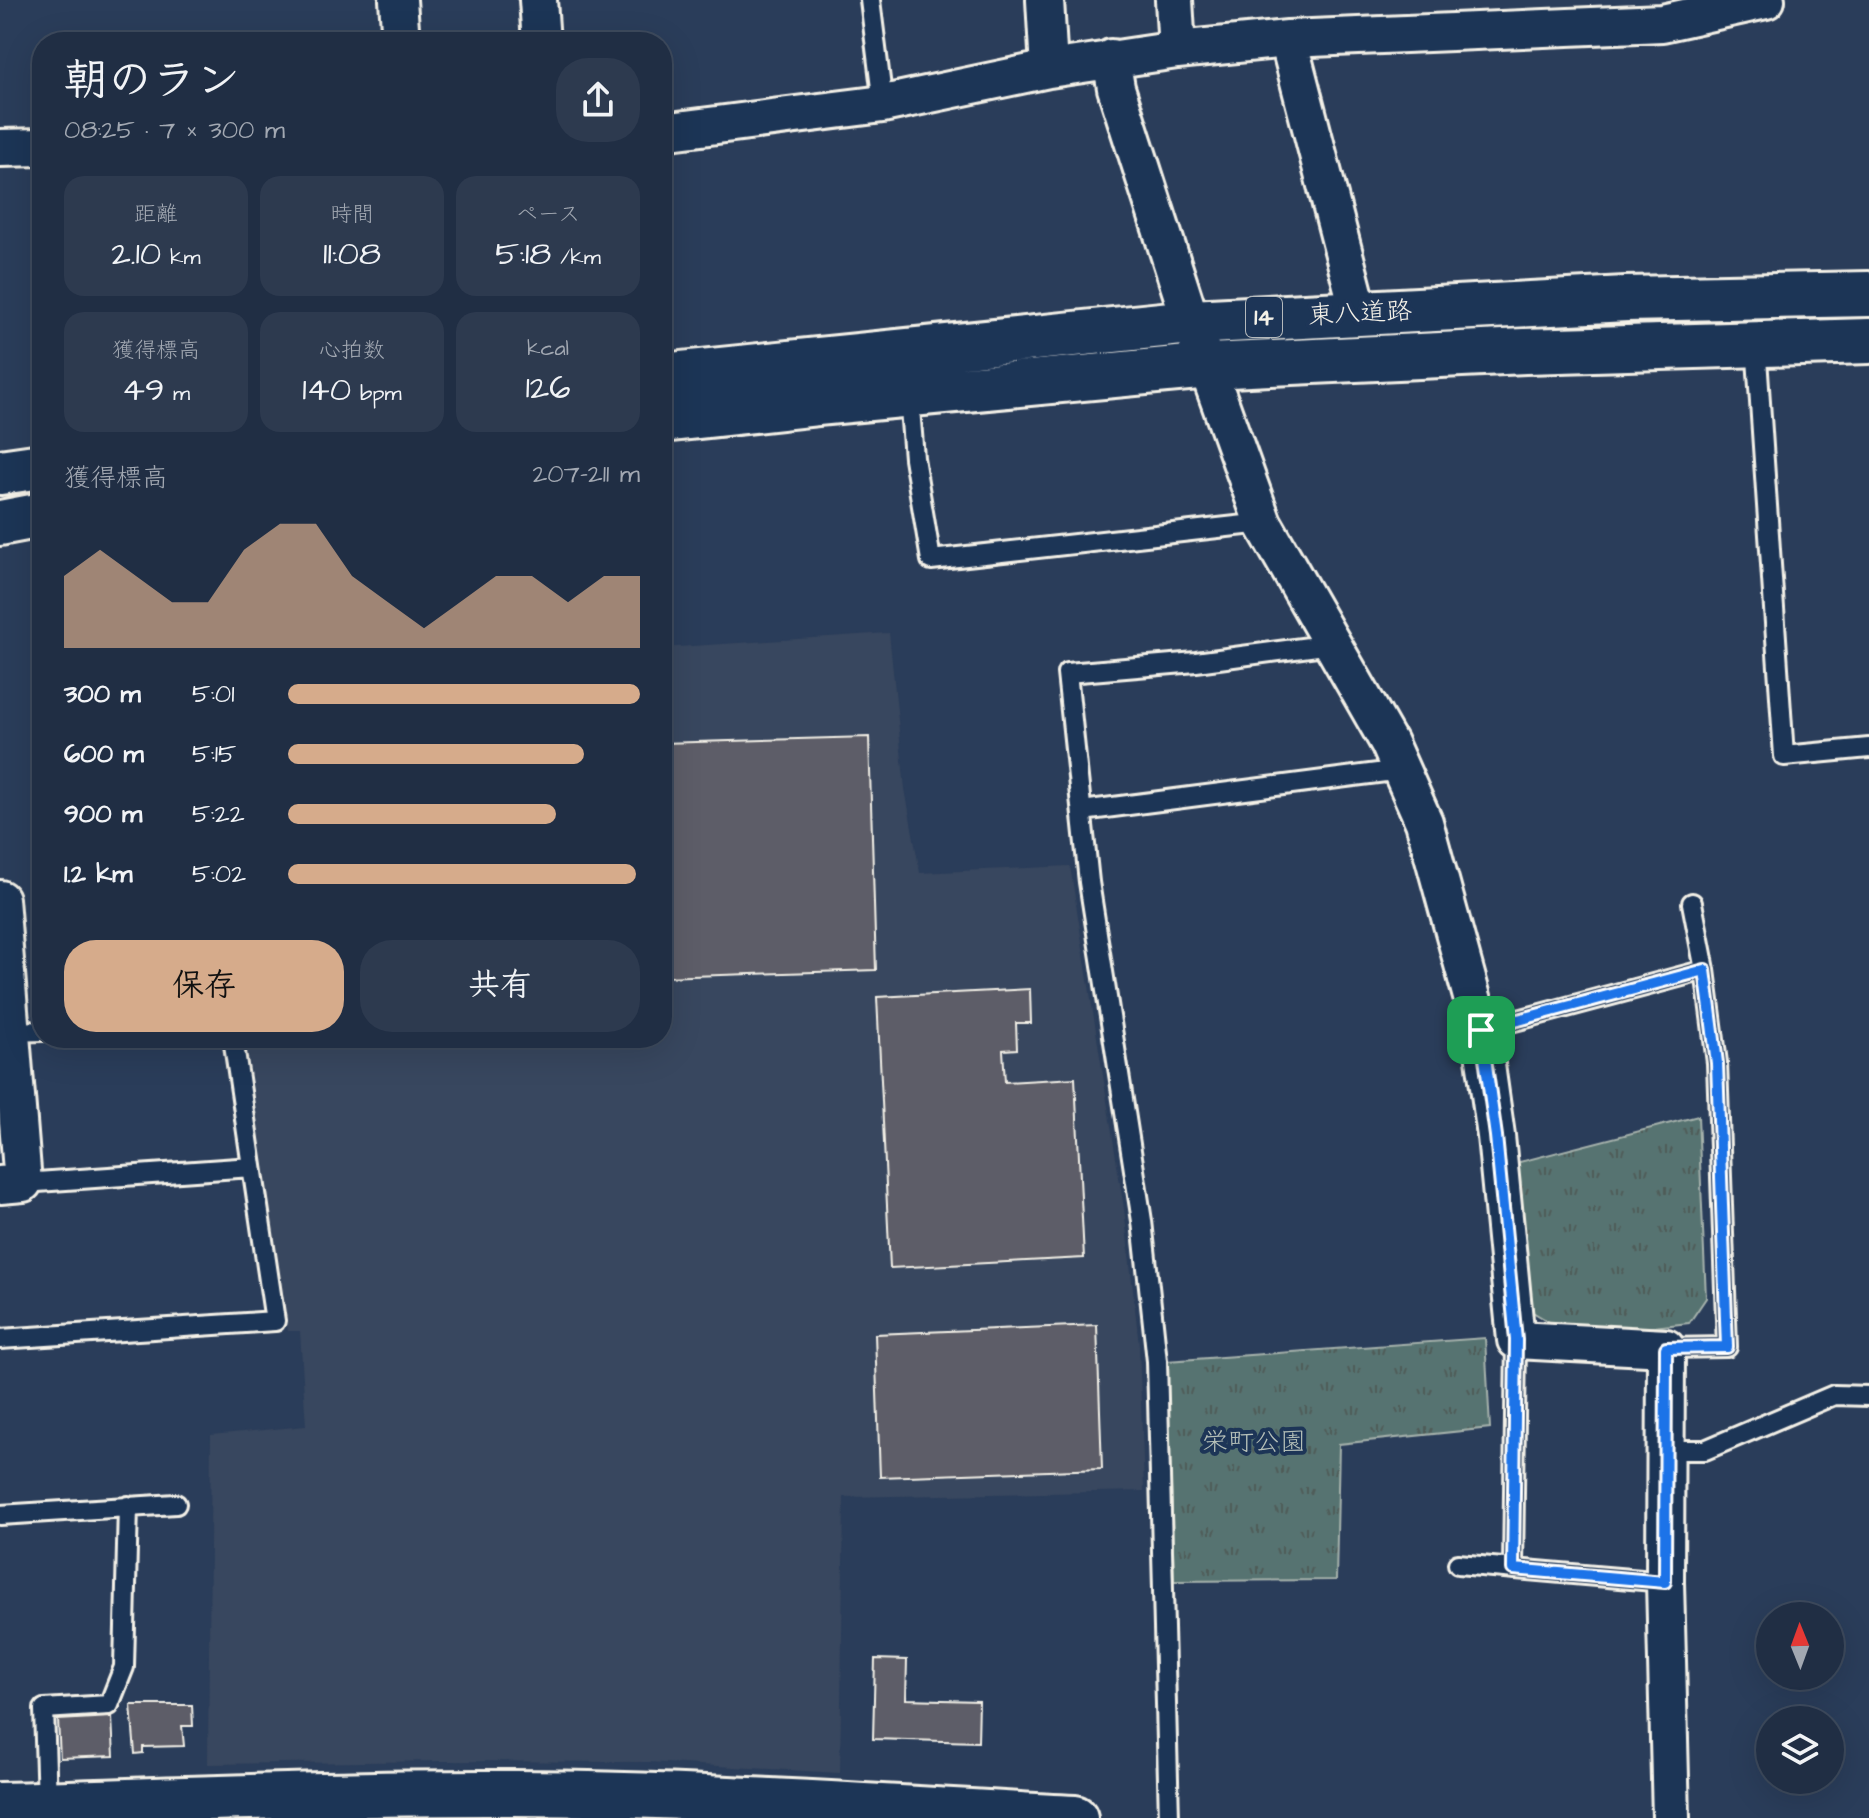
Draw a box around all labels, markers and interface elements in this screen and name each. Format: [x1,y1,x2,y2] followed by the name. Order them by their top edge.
[64,51,240,112] text: 朝のラン
[556,58,640,142] button: share
[64,112,285,148] text: 08:25 · 7 × 300 m
[134,199,178,230] text: 距離
[330,199,374,230] text: 時間
[516,199,580,230] text: ペース
[111,230,161,278] text: 2.10
[323,230,381,278] text: 11:08
[495,230,551,278] text: 5:18
[161,242,201,273] text: km
[551,242,601,273] text: /km
[1307,292,1413,334] street label: 東八道路
[1246,297,1282,337] road number: 14
[527,333,569,364] text: kcal
[112,335,200,366] text: 獲得標高
[319,335,385,366] text: 心拍数
[525,364,571,412] text: 126
[122,366,164,414] text: 49
[302,366,351,414] text: 140
[164,378,190,409] text: m
[351,378,402,409] text: bpm
[532,456,640,492] text: 207–211 m
[64,460,168,496] text: 獲得標高
[64,676,141,712] text: 300 m
[192,676,234,712] text: 5:01
[64,736,144,772] text: 600 m
[192,736,236,772] text: 5:15
[64,796,142,832] text: 900 m
[192,796,245,832] text: 5:22
[64,856,132,892] text: 1.2 km
[192,856,246,892] text: 5:02
[64,940,344,1032] button: 保存
[360,940,640,1032] button: 共有
[1447,996,1515,1064] pin
[1459,1008,1503,1052] icon: arrive
[1202,1424,1306,1460] park label: 栄町公園
[1756,1602,1844,1690] north arrow
[1756,1602,1844,1794] map controls
[1756,1706,1844,1794] button: layers

